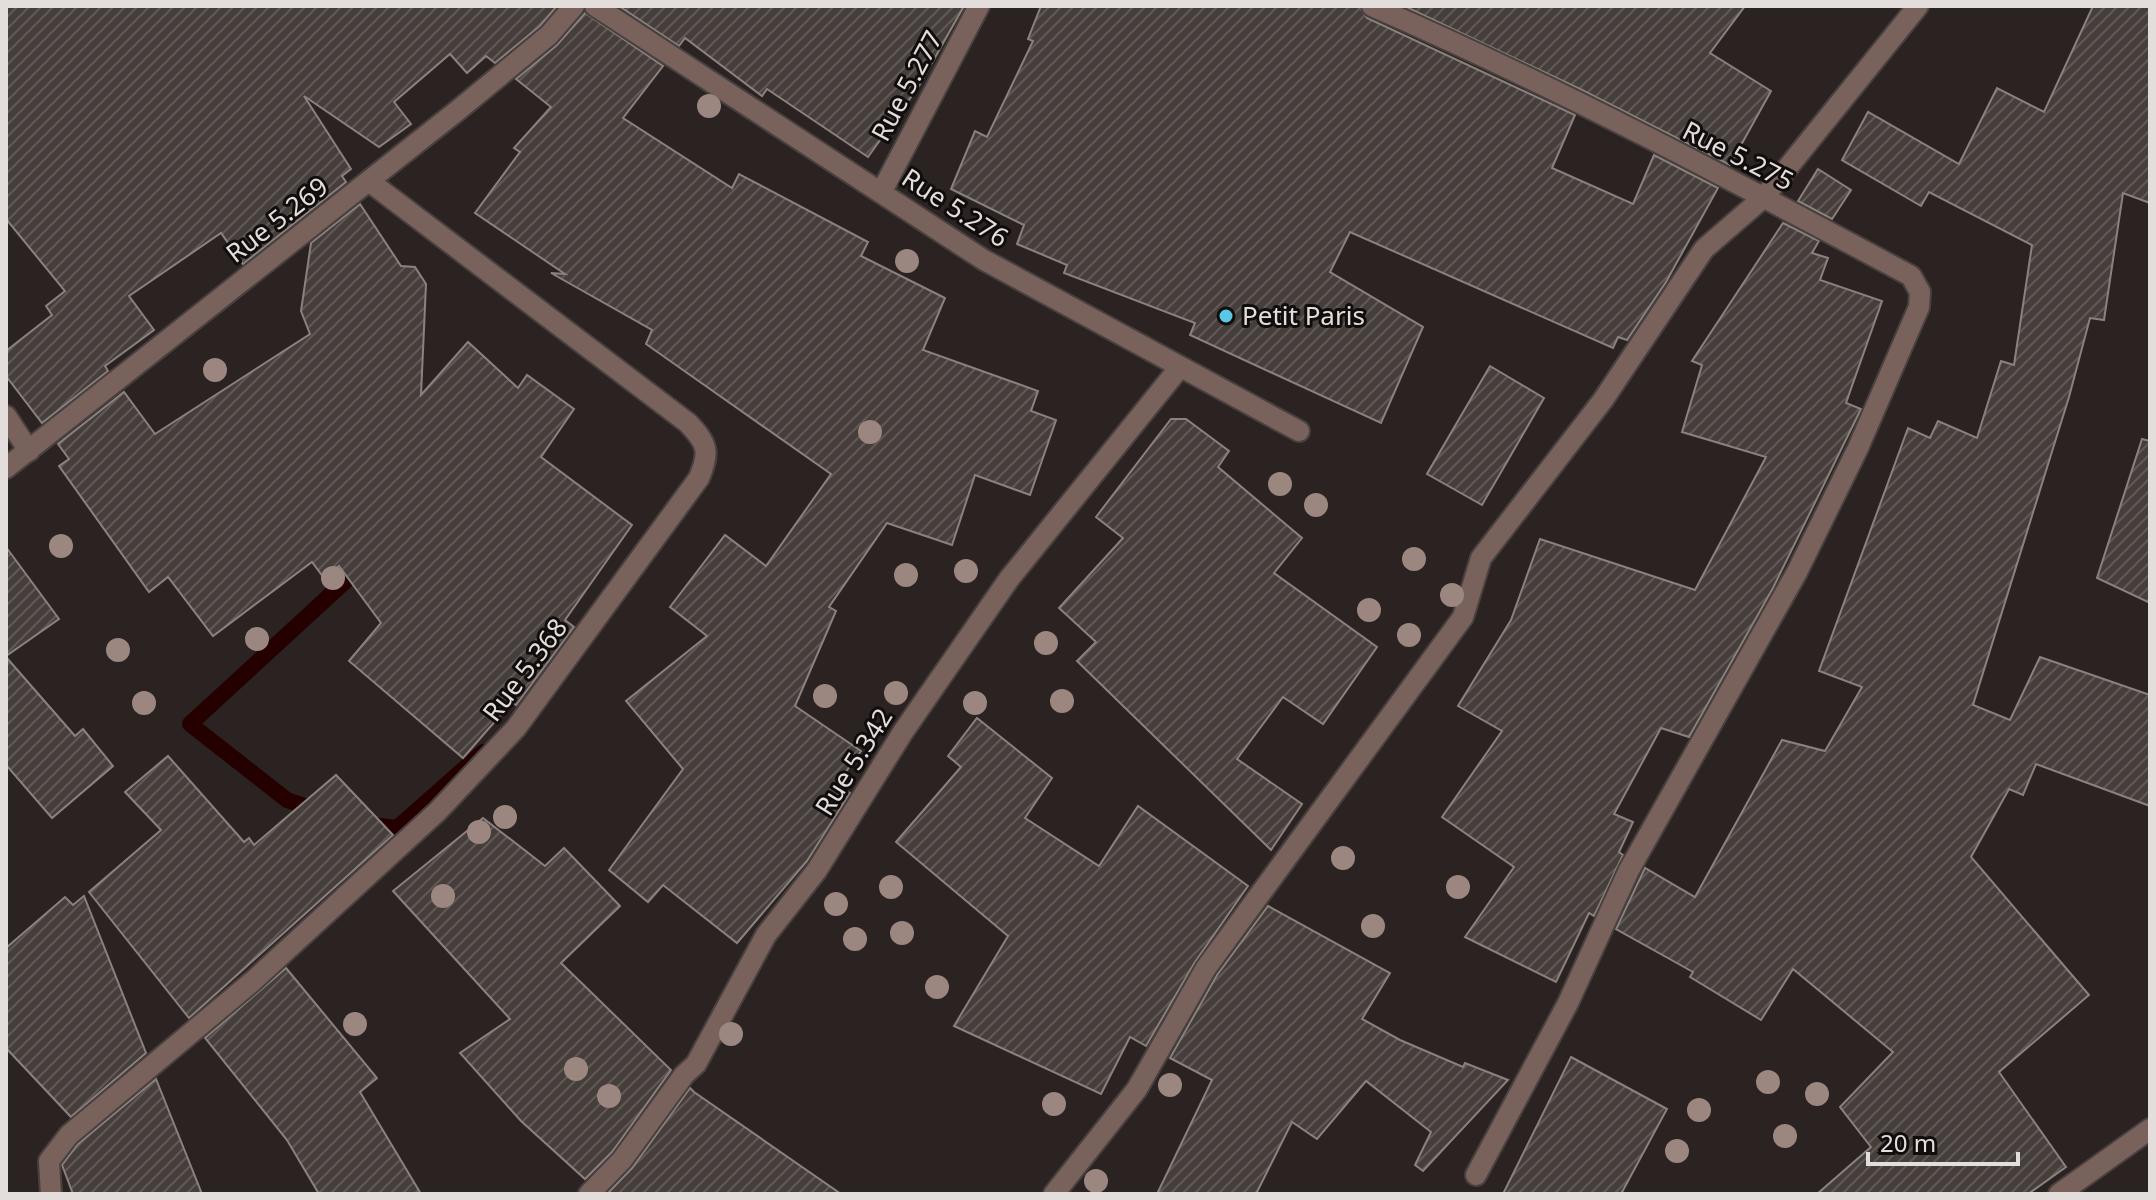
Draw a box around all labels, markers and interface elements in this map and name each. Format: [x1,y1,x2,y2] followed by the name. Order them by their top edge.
[862,24,950,147] street label: Rue 5.277
[1677,112,1800,198] street label: Rue 5.275
[895,159,1016,255] street label: Rue 5.276
[218,168,335,270] street label: Rue 5.269
[1242,297,1365,333] place label: Petit Paris
[1217,307,1235,325] marker: Petit Paris
[474,611,575,728] street label: Rue 5.368
[806,701,900,822] street label: Rue 5.342
[1868,1116,2018,1166] scale bar
[1880,1126,1936,1159] text: 20 m

